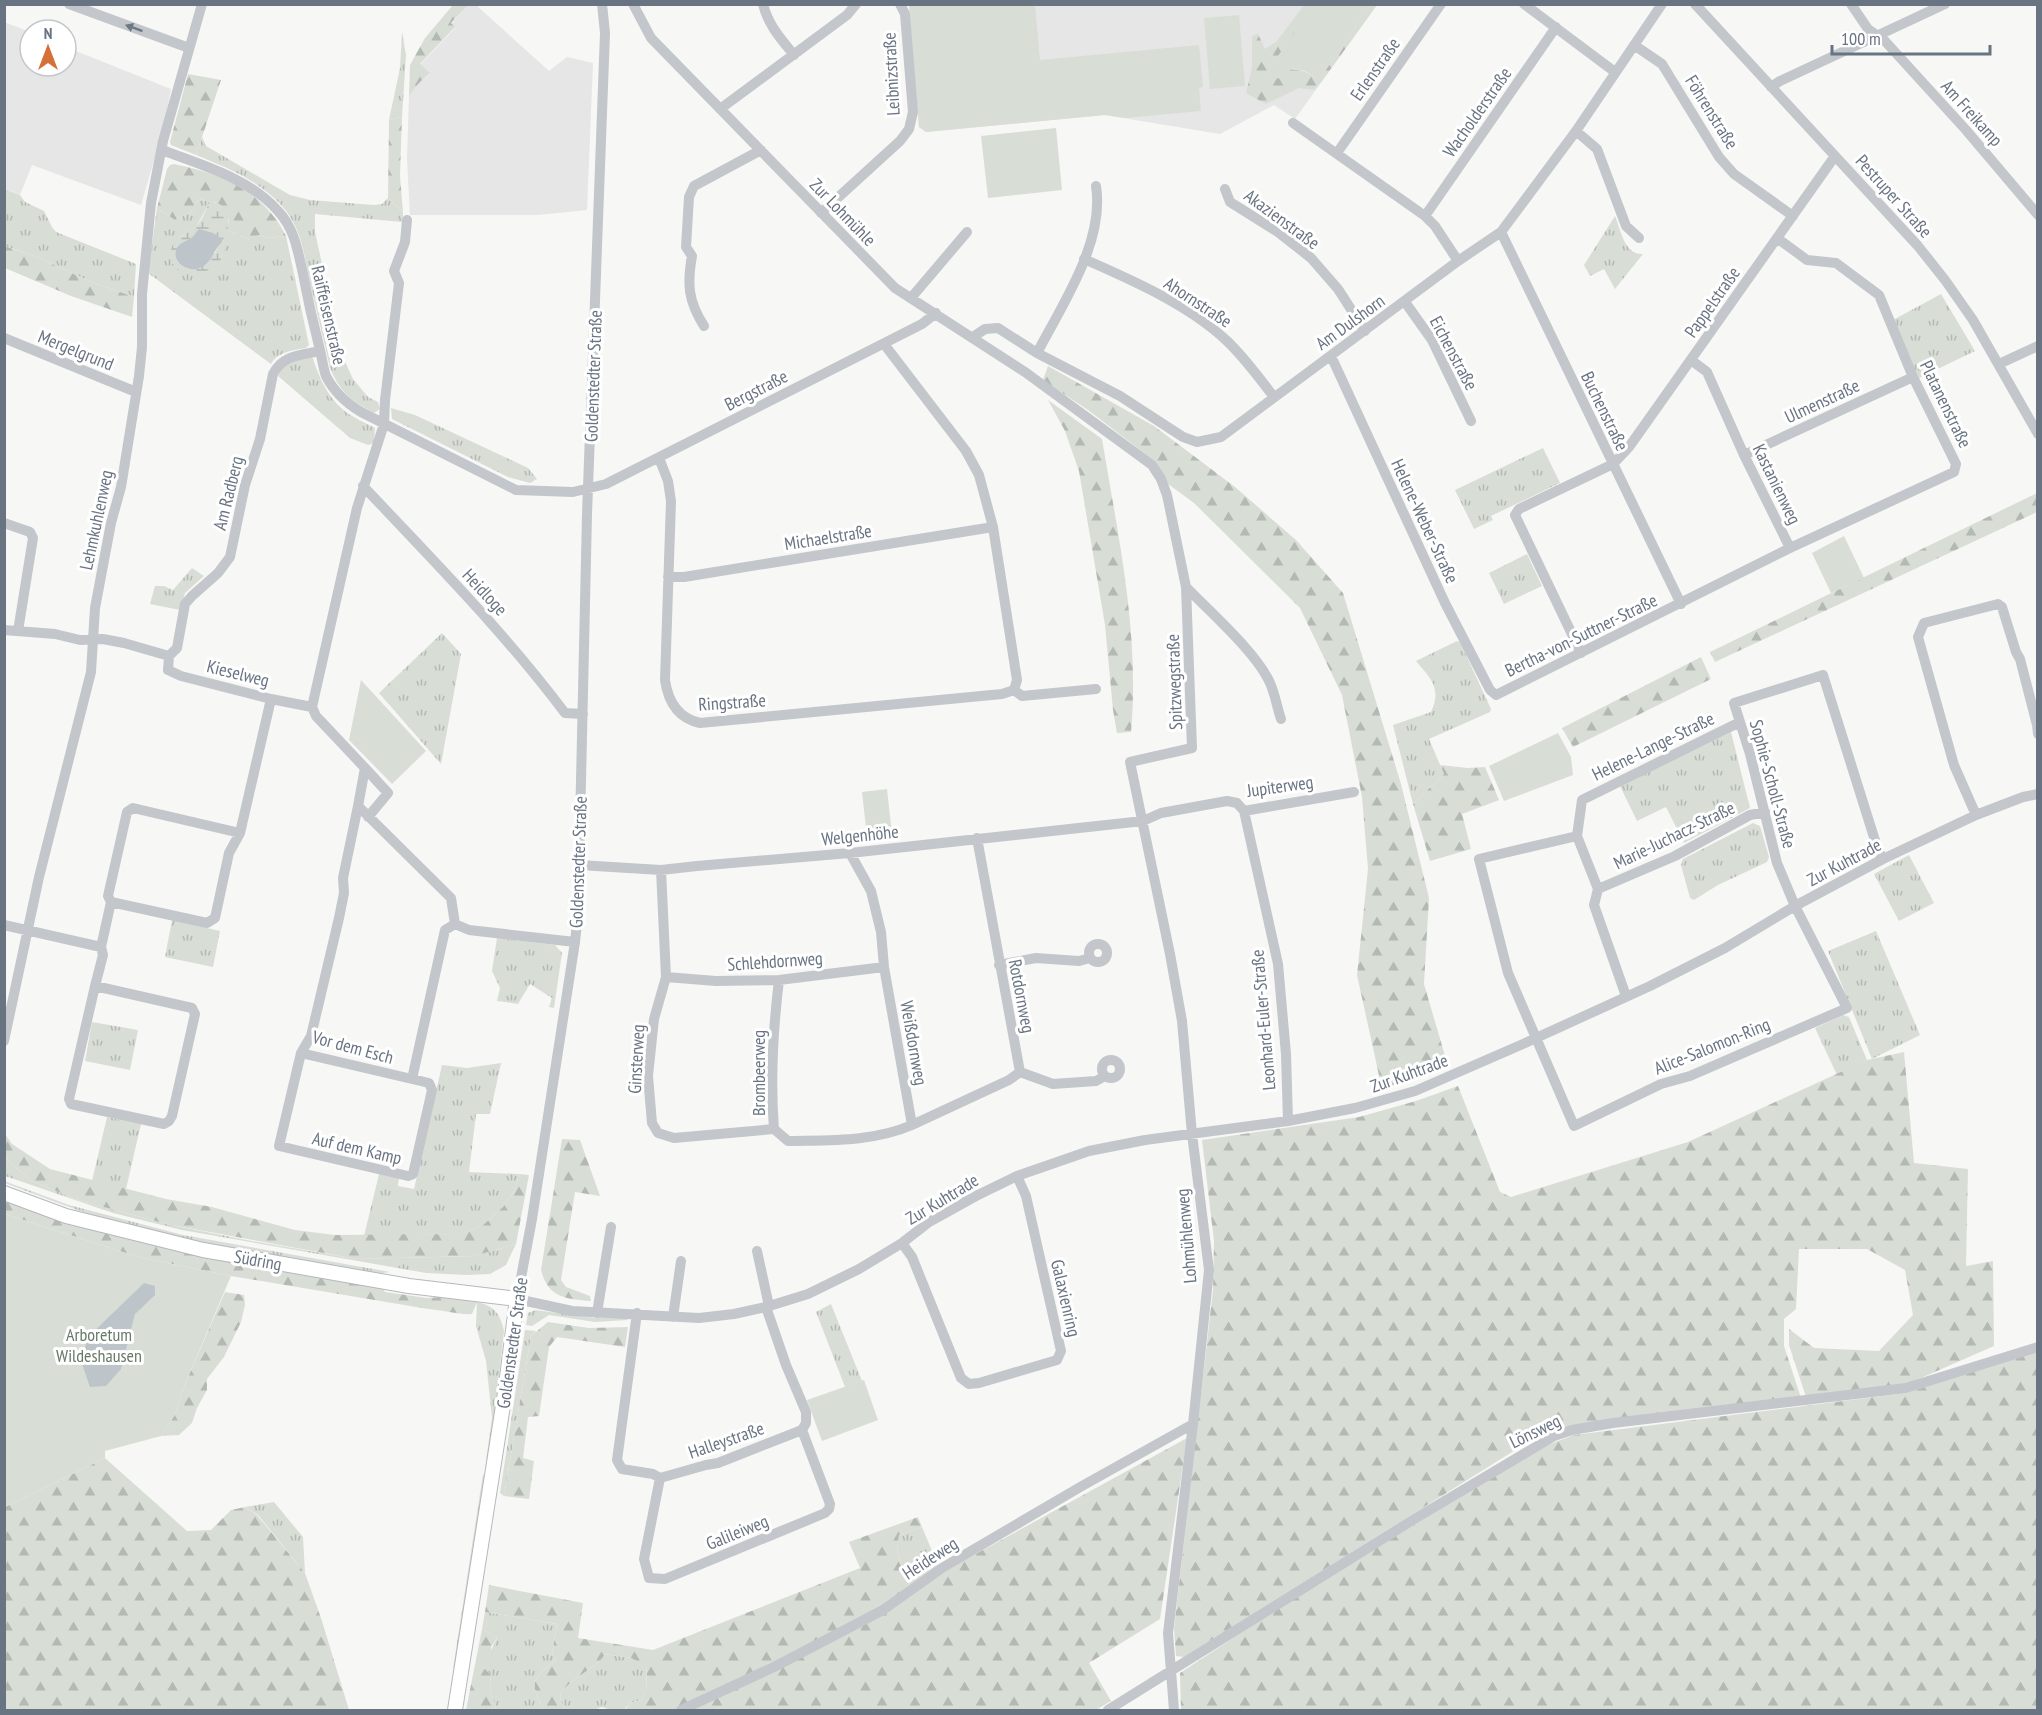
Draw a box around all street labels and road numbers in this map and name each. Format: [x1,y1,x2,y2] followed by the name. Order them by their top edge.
[877,32,905,116] street label: Leibnizstraße
[1345,33,1405,105] street label: Erlenstraße
[1438,63,1516,161] street label: Wacholderstraße
[1680,71,1744,153] street label: Föhrenstraße
[1936,75,2008,151] street label: Am Freikamp
[1851,150,1937,242] street label: Pestruper Straße
[805,173,881,251] street label: Zur Lohmühle
[1240,184,1324,254] street label: Akazienstraße
[1679,262,1745,342] street label: Pappelstraße
[306,263,352,367] street label: Raiffeisenstraße
[1160,272,1236,332] street label: Ahornstraße
[1311,289,1389,355] street label: Am Dulshorn
[579,310,607,442] street label: Goldenstedter Straße
[1425,312,1483,394] street label: Eichenstraße
[35,324,117,376] street label: Mergelgrund
[1915,357,1977,451] street label: Platanenstraße
[720,364,792,416] street label: Bergstraße
[1576,368,1634,454] street label: Buchenstraße
[1781,374,1863,428] street label: Ulmenstraße
[1748,440,1806,528] street label: Kastanienweg
[208,454,248,532] street label: Am Radberg
[1386,455,1464,587] street label: Helene-Weber-Straße
[74,468,118,572] street label: Lehmkuhlenweg
[783,519,873,555] street label: Michaelstraße
[458,564,512,620] street label: Heidloge
[1501,588,1661,682] street label: Bertha-von-Suttner-Straße
[1161,634,1187,730] street label: Spitzwegstraße
[204,654,272,692] street label: Kieselweg
[697,688,767,716] street label: Ringstraße
[1588,706,1718,786] street label: Helene-Lange-Straße
[1745,717,1801,851] street label: Sophie-Scholl-Straße
[1244,770,1315,802] street label: Jupiterweg
[564,796,592,928] street label: Goldenstedter Straße
[1610,796,1738,874] street label: Marie-Juchacz-Straße
[820,820,900,850] street label: Welgenhöhe
[1803,833,1885,891] street label: Zur Kuhtrade
[727,946,823,976] street label: Schlehdornweg
[1245,949,1281,1091] street label: Leonhard-Euler-Straße
[1004,957,1040,1035] street label: Rotdornweg
[895,999,933,1087] street label: Weißdornweg
[1651,1012,1773,1080] street label: Alice-Salomon-Ring
[623,1024,649,1094] street label: Ginsterweg
[309,1025,396,1069] street label: Vor dem Esch
[747,1030,770,1116] street label: Brombeerweg
[1367,1048,1451,1098] street label: Zur Kuhtrade
[310,1127,404,1169] street label: Auf dem Kamp
[901,1168,983,1230] street label: Zur Kuhtrade
[1170,1188,1202,1284] street label: Lohmühlenweg
[232,1245,284,1275] street label: Südring
[1046,1257,1086,1339] street label: Galaxienring
[491,1276,533,1410] street label: Goldenstedter Straße
[1506,1409,1564,1453] street label: Lönsweg
[685,1416,767,1464] street label: Halleystraße
[702,1509,772,1555] street label: Galileiweg
[898,1532,962,1584] street label: Heideweg

